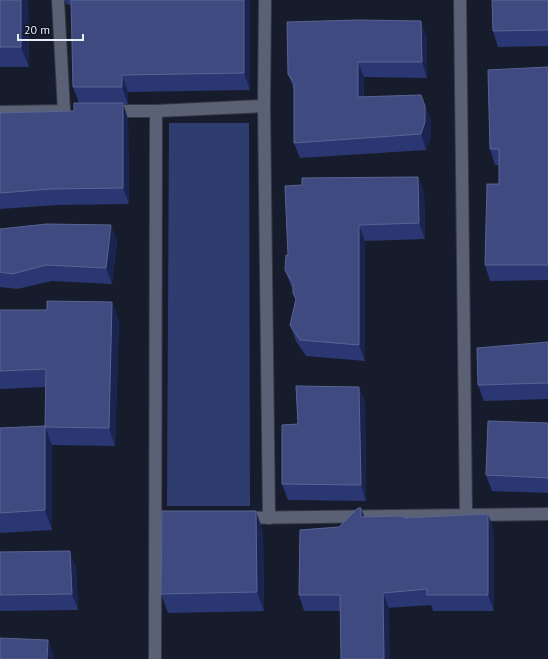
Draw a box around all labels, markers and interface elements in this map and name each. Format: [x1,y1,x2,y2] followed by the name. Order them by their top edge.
[18,16,83,42] scale bar
[24,22,50,37] text: 20 m

